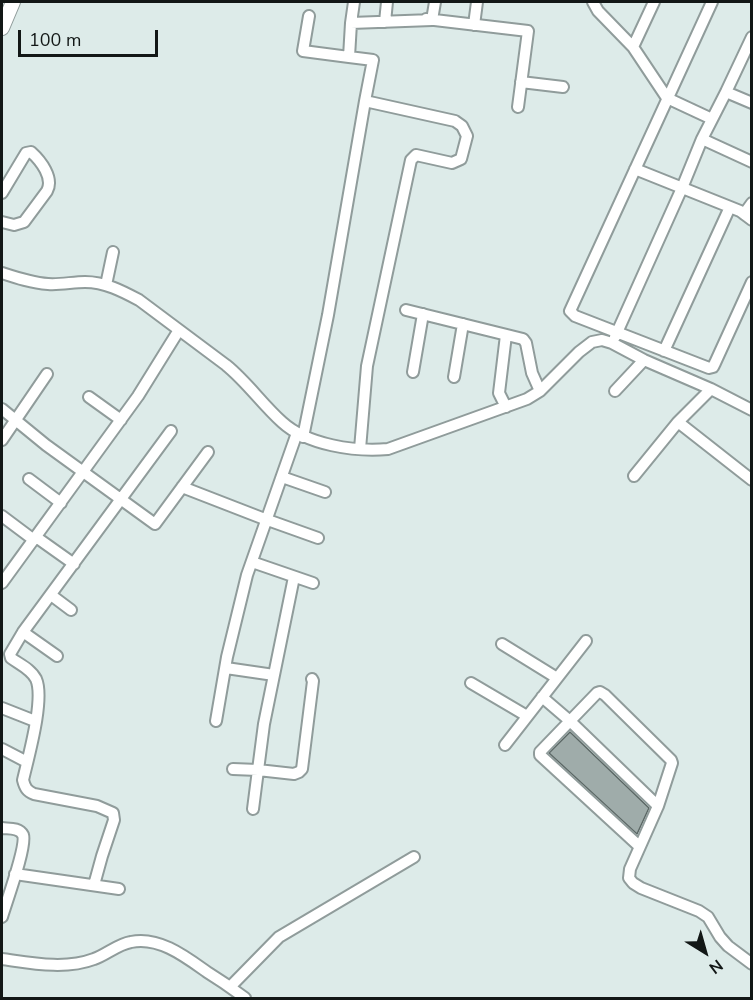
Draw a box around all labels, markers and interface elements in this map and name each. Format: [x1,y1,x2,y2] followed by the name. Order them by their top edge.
[21,18,160,56] scale bar
[29,28,81,52] text: 100 m
[675,922,735,982] north arrow
[704,954,727,979] text: N

